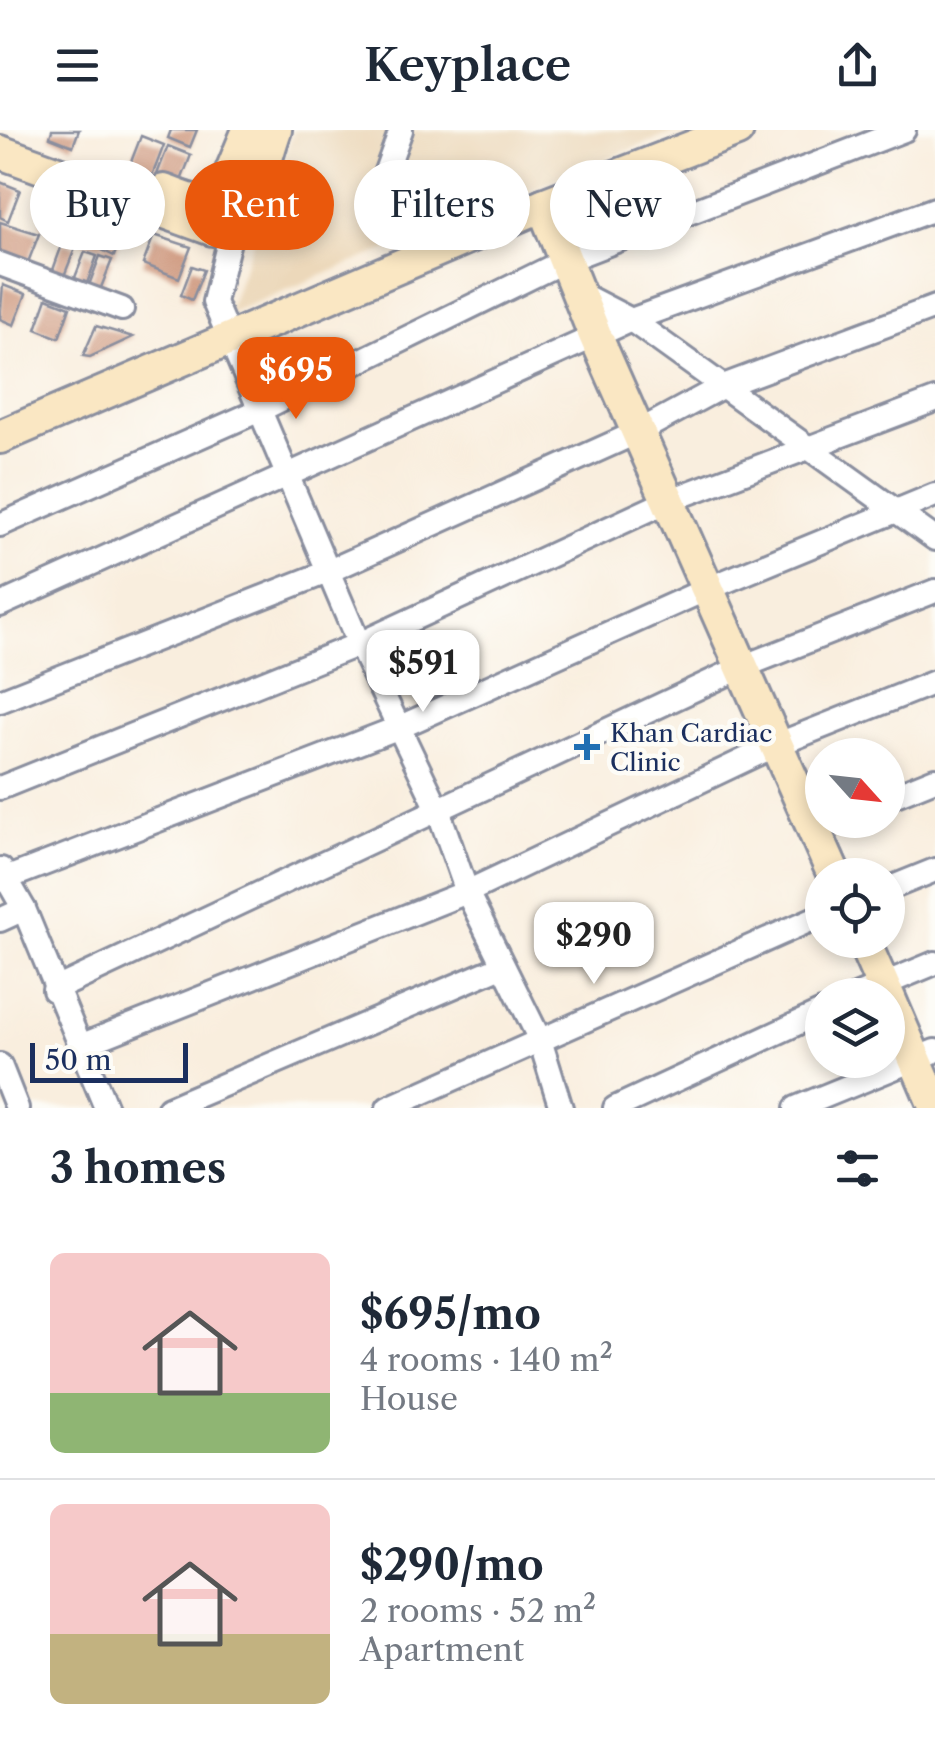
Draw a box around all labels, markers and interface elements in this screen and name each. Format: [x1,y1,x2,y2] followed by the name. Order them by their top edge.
[364,37,571,93] text: Keyplace
[50,38,105,93] icon: menu
[830,38,885,93] icon: share
[30,160,165,250] chip: Buy
[185,160,334,250] chip: Rent
[354,160,530,250] chip: Filters
[550,160,696,250] chip: New
[237,337,355,422] pin: $695
[259,350,333,389] text: $695
[364,630,482,715] pin: $591
[388,643,458,682] text: $591
[610,718,772,778] place label: Khan Cardiac Clinic
[574,734,600,760] marker: Khan Cardiac Clinic
[805,738,905,838] north arrow
[805,738,905,1078] map controls
[805,858,905,958] button: locate
[535,902,653,987] pin: $290
[556,915,632,954] text: $290
[805,978,905,1078] button: layers
[30,1038,188,1083] scale bar
[45,1043,112,1077] text: 50 m
[830,1141,885,1196] icon: filters
[50,1142,226,1194] text: 3 homes
[360,1288,541,1340] text: $695/mo
[130,1293,250,1413] icon: home
[360,1340,613,1379] text: 4 rooms · 140 m²
[360,1379,458,1418] text: House
[360,1539,544,1591] text: $290/mo
[130,1544,250,1664] icon: home
[360,1591,596,1630] text: 2 rooms · 52 m²
[360,1630,524,1669] text: Apartment

